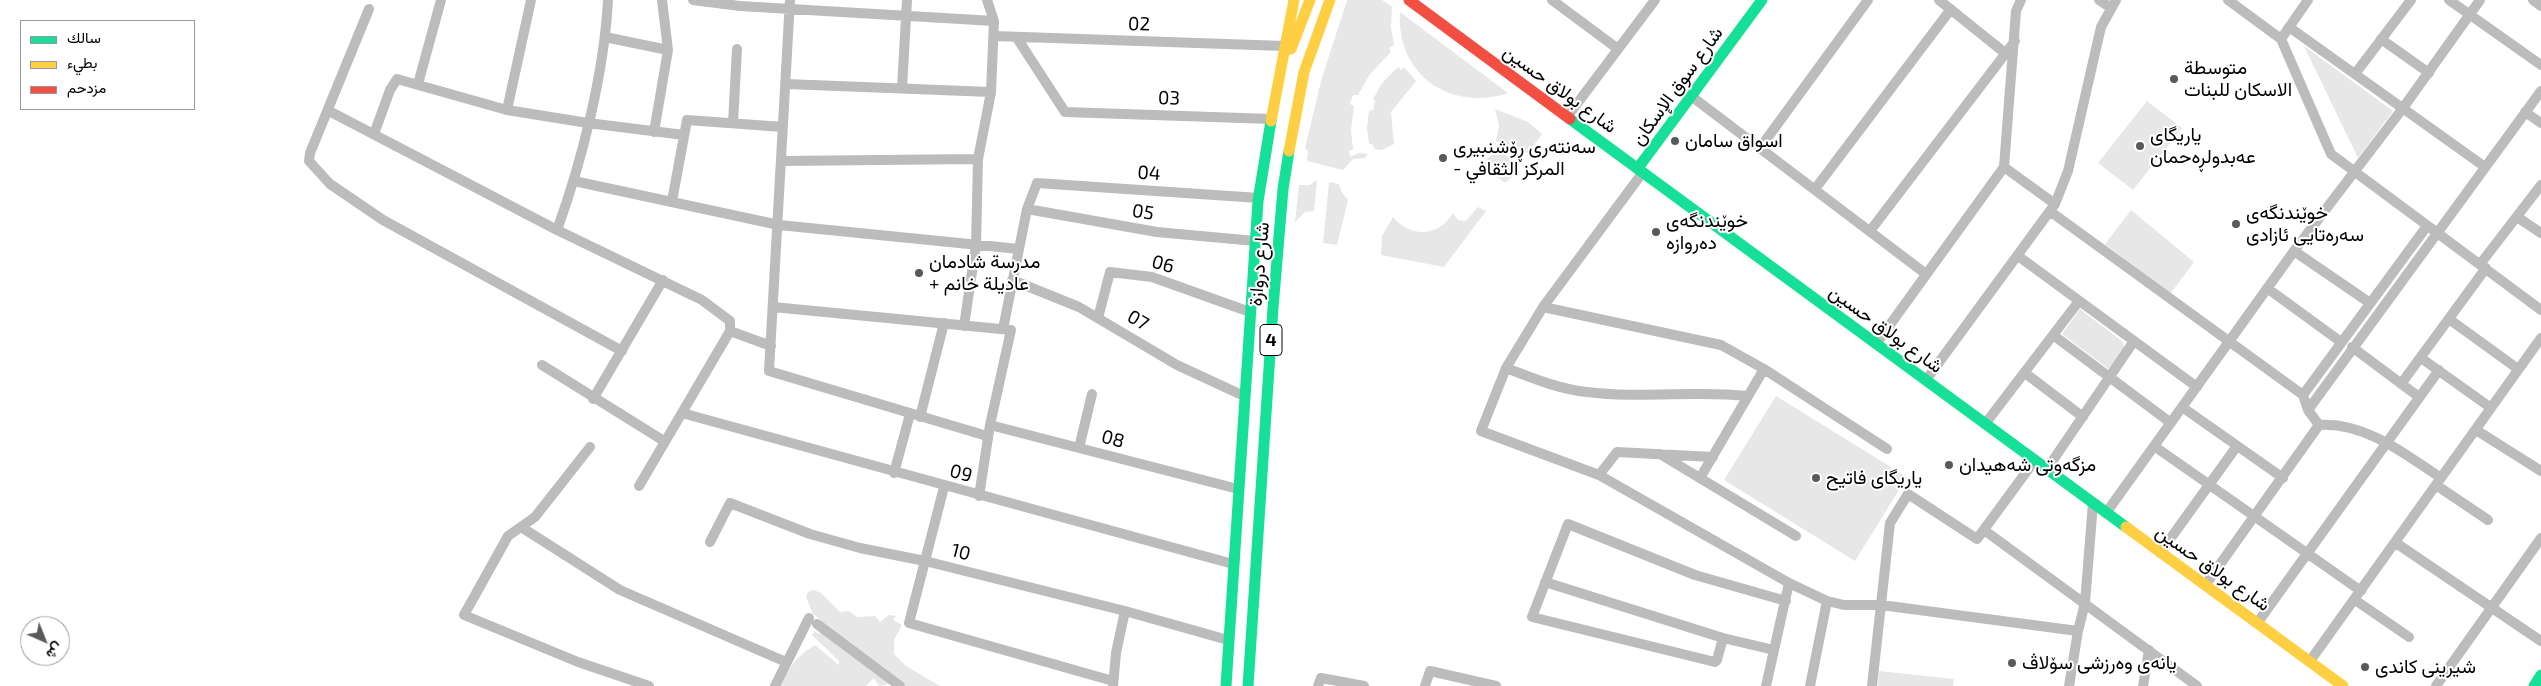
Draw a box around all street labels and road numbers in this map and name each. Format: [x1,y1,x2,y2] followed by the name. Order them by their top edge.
[1128,12,1150,36] street label: 02
[1626,22,1728,150] street label: شارع سوق الإسكان
[1499,40,1621,138] street label: شارع بولاق حسين
[1158,86,1180,110] street label: 03
[1137,161,1161,185] street label: 04
[1131,199,1155,225] street label: 05
[1244,221,1274,307] street label: شارع دروازة
[1149,250,1177,278] street label: 06
[1825,280,1947,378] street label: شارع بولاق حسين
[1123,305,1153,335] street label: 07
[1260,324,1282,356] road number: 4
[1099,425,1127,453] street label: 08
[947,459,975,487] street label: 09
[2151,520,2275,616] street label: شارع بولاق حسين
[949,539,973,565] street label: 10

